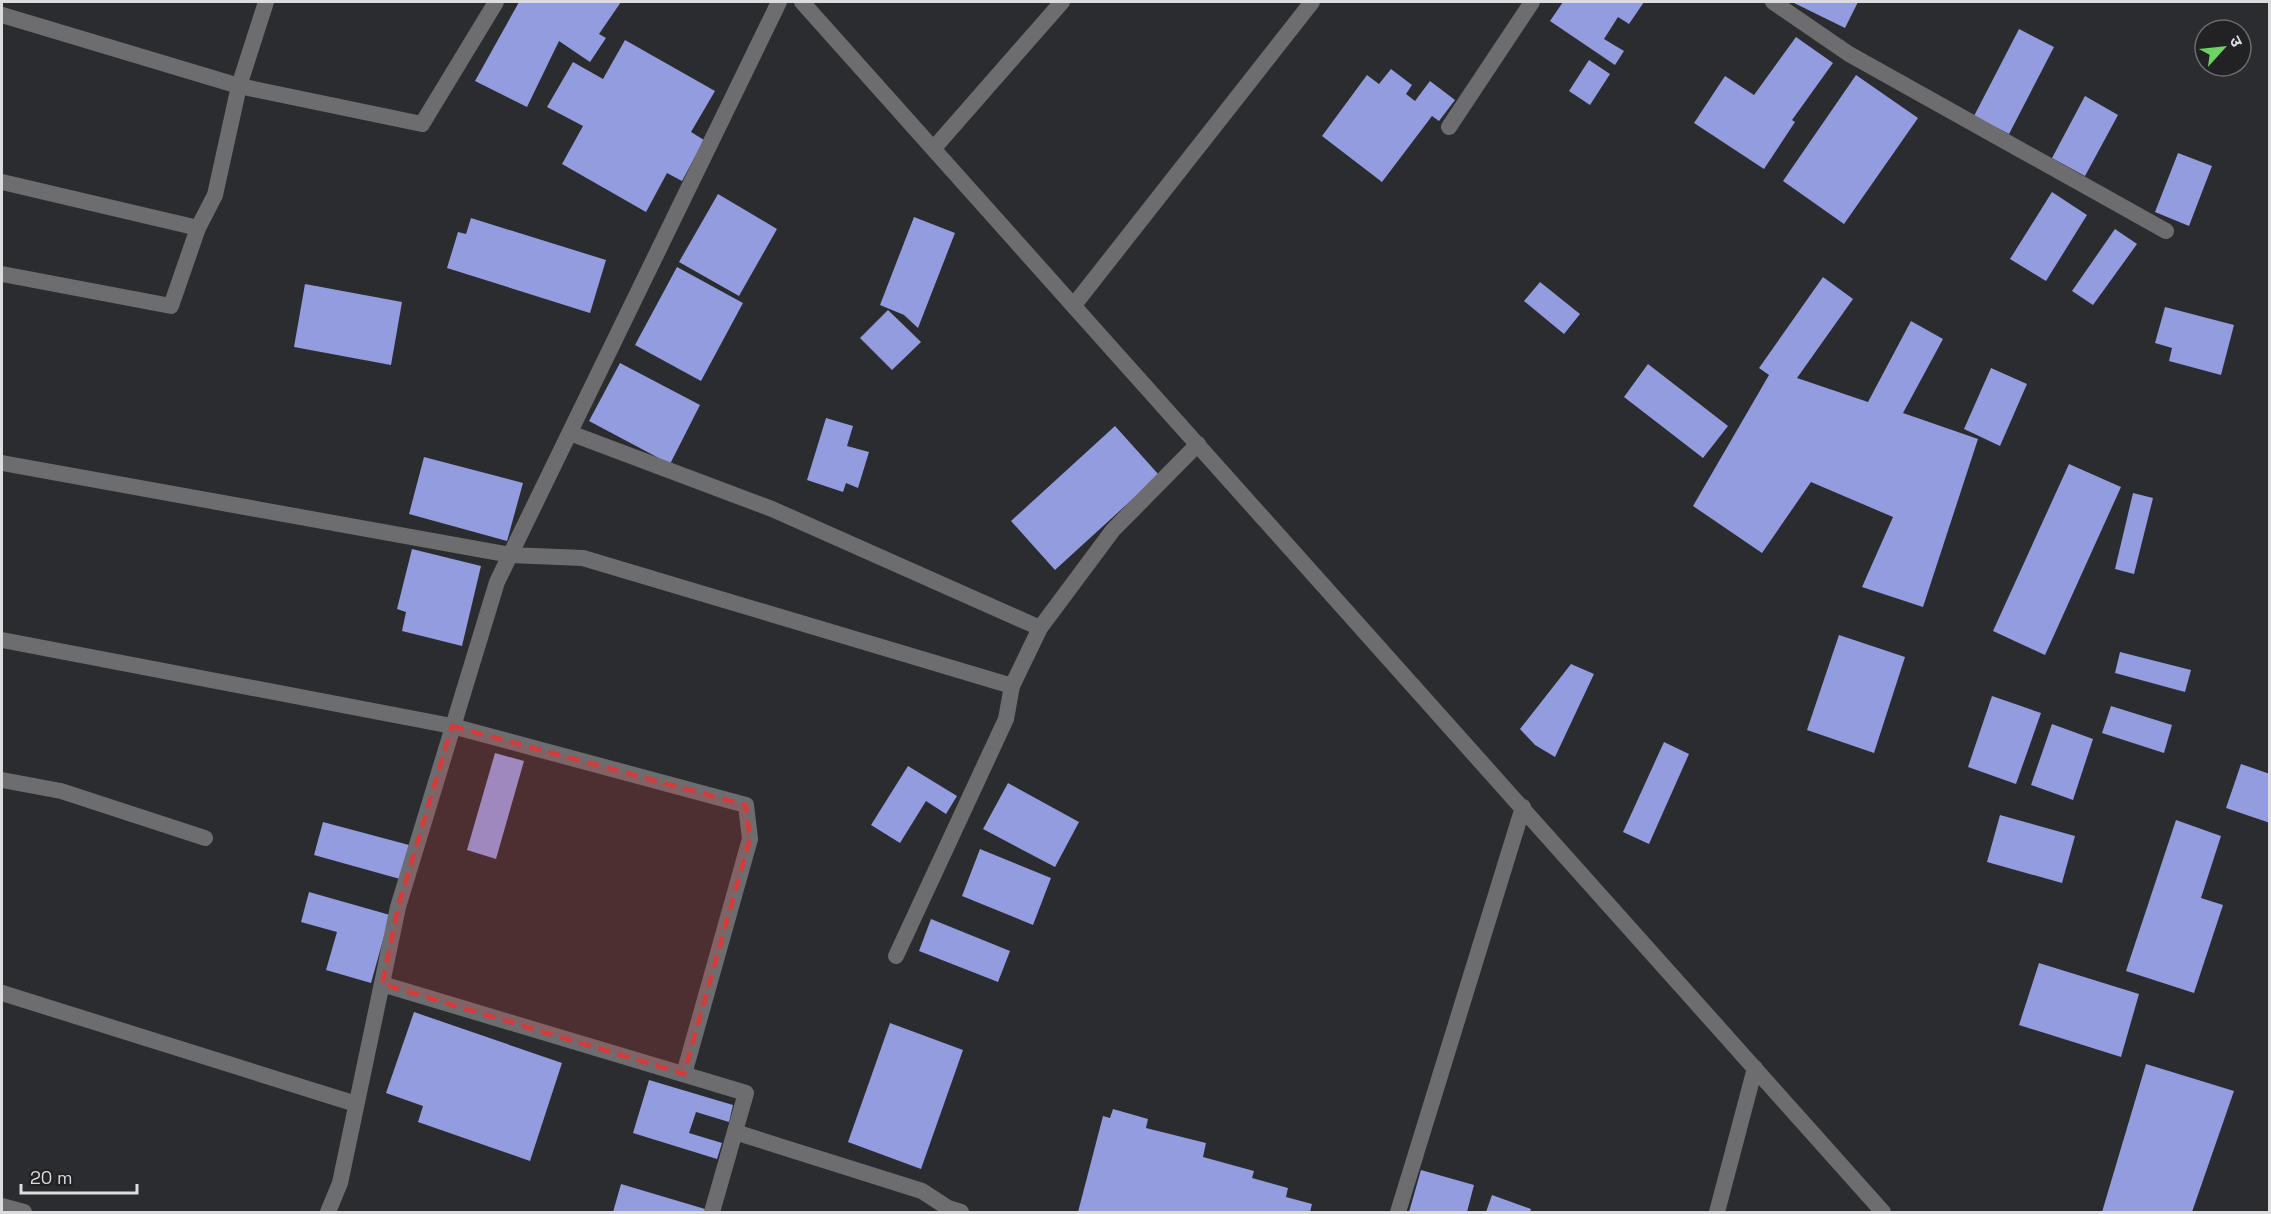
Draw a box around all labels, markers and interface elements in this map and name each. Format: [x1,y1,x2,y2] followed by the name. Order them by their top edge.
[2193,18,2253,78] north arrow
[2224,32,2248,51] text: उ
[21,1157,136,1195] scale bar
[30,1166,73,1189] text: 20 m

